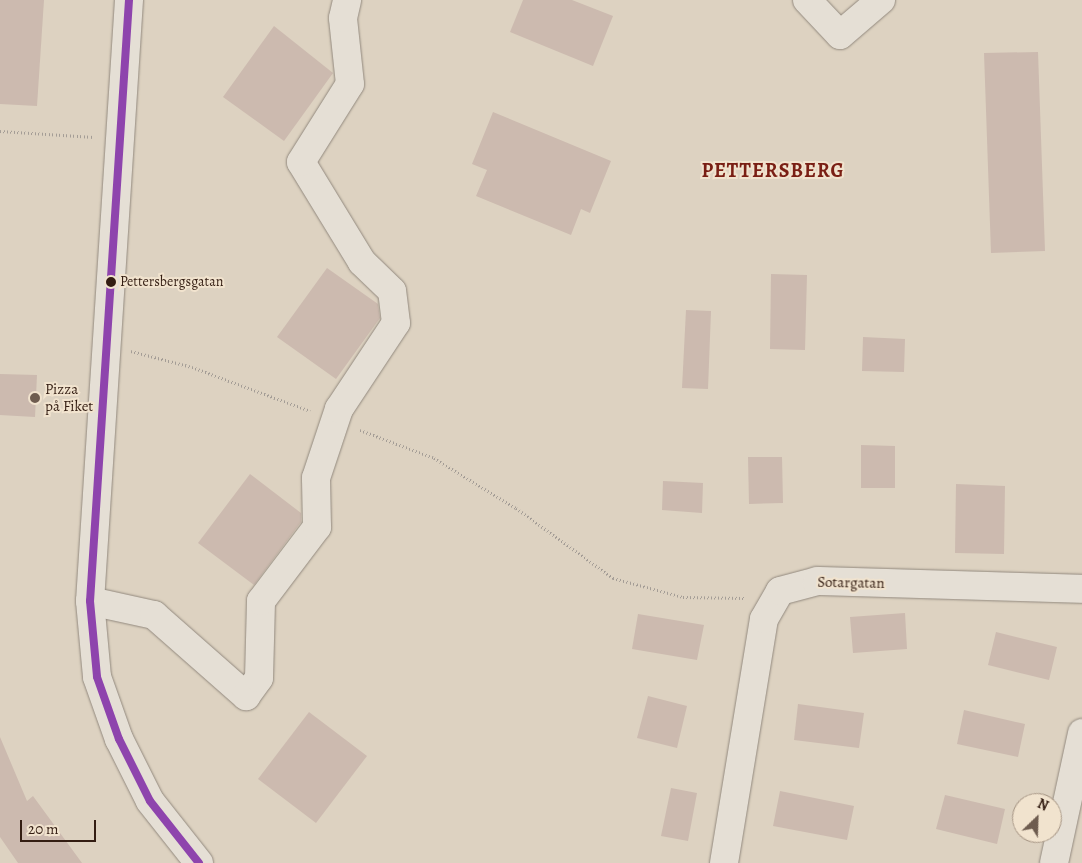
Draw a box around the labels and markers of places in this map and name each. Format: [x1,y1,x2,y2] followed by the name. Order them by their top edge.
[120,274,223,290] place label: Pettersbergsgatan
[106,277,116,287] marker: Pettersbergsgatan
[45,380,93,415] place label: Pizza på Fiket
[29,392,41,404] marker: Pizza på Fiket

